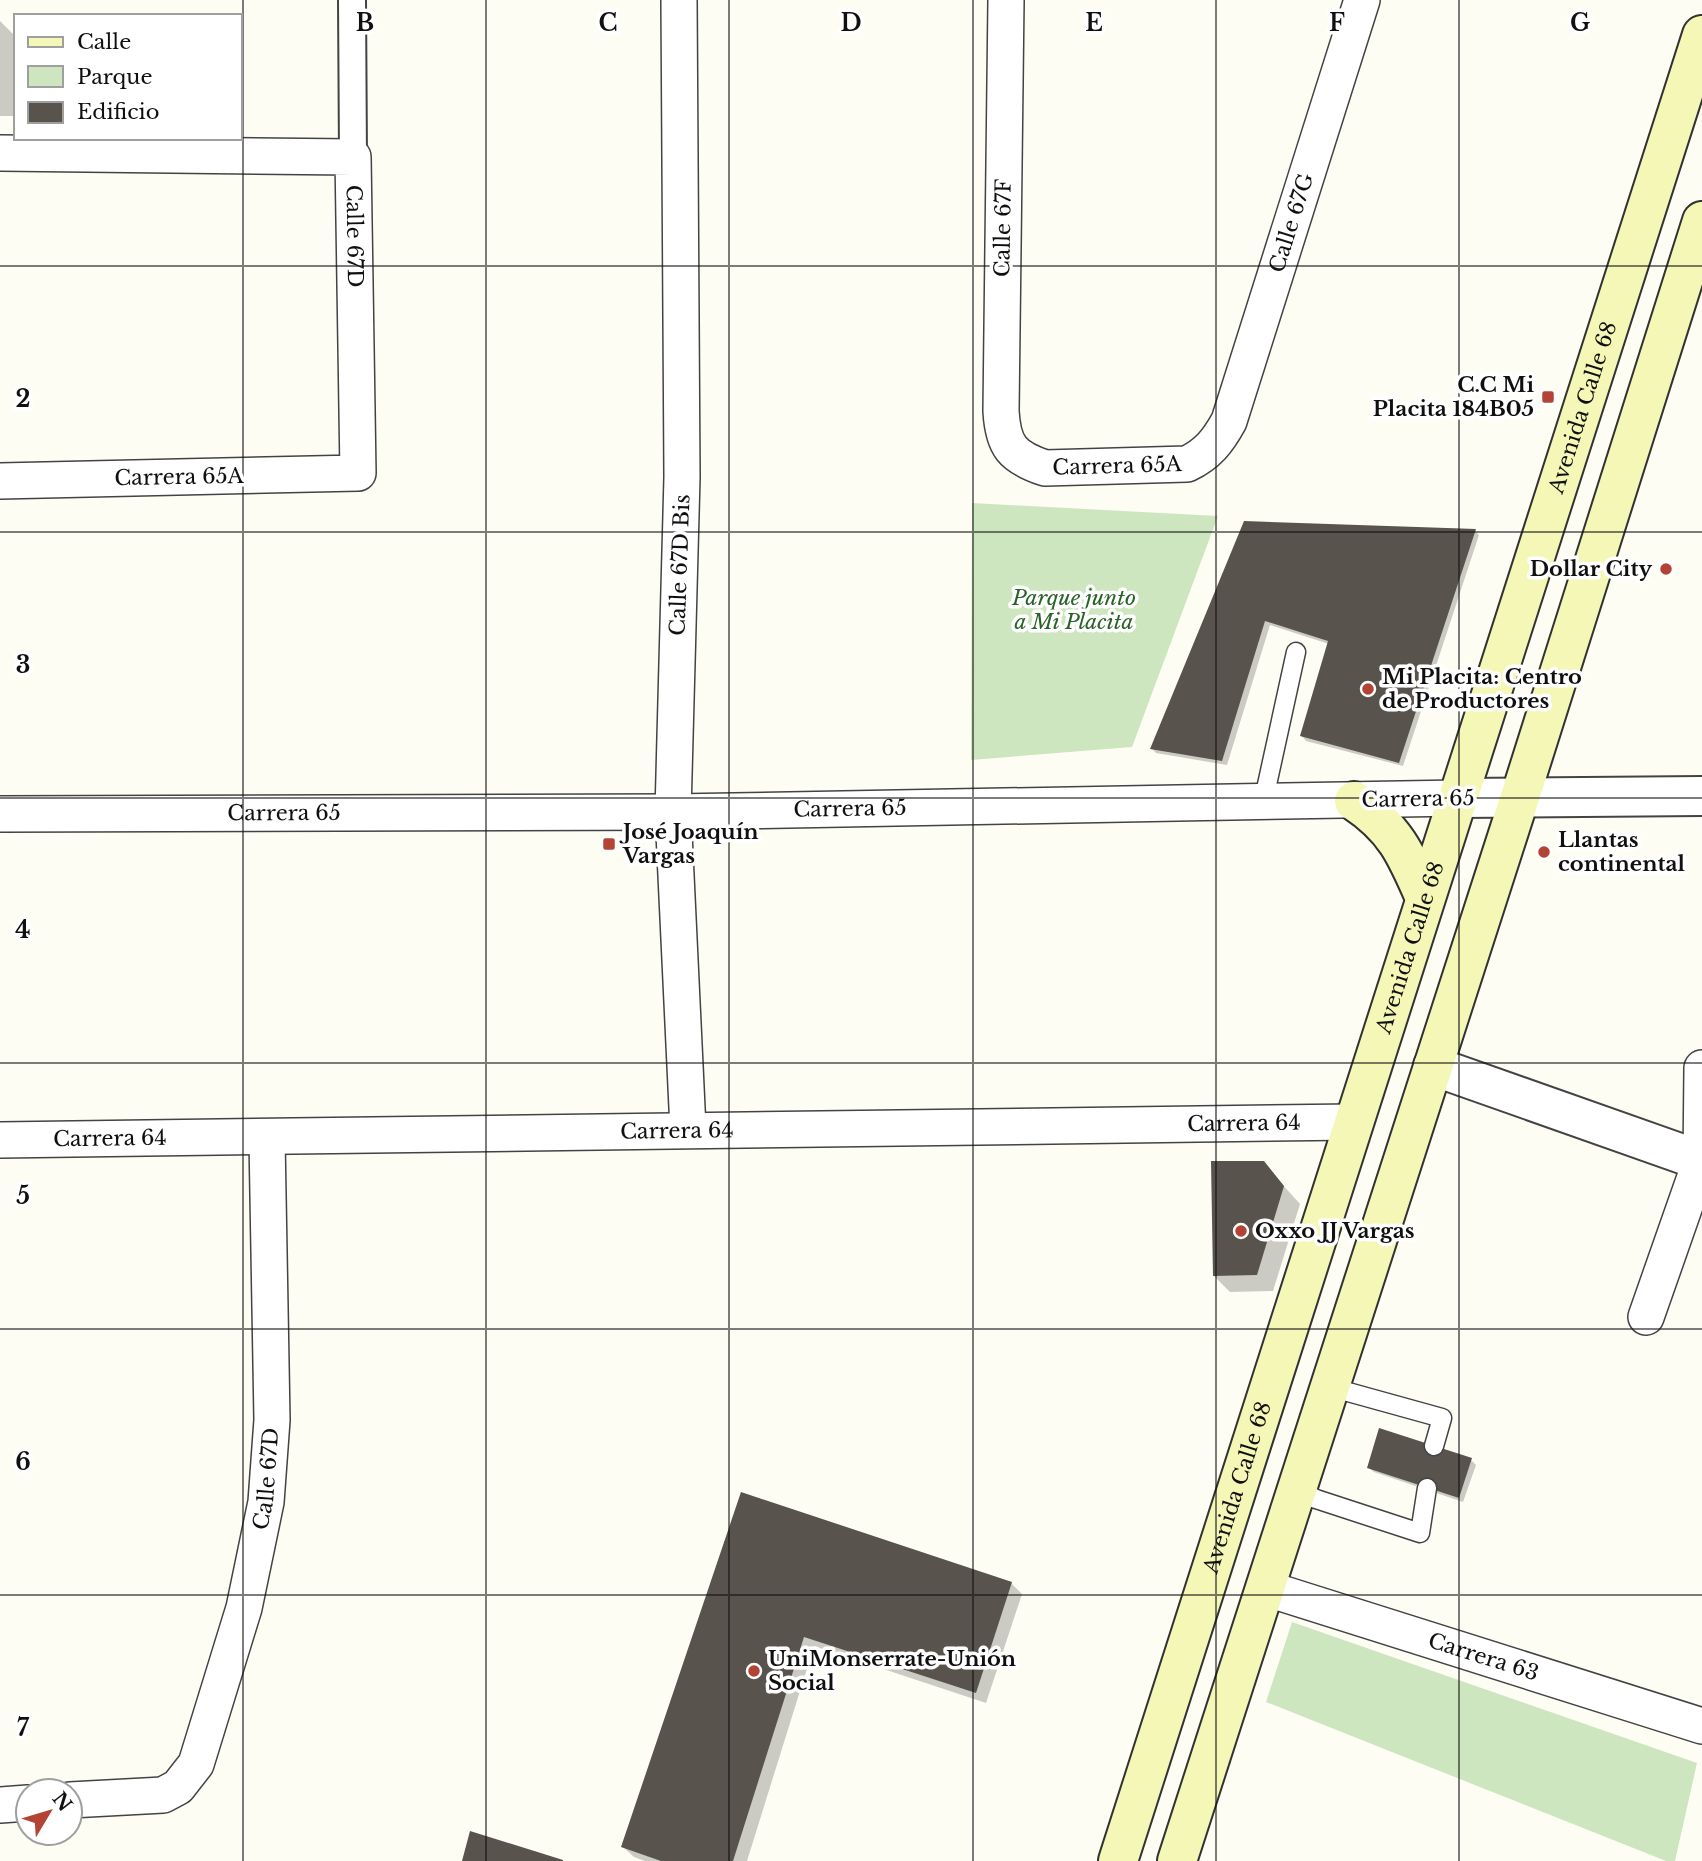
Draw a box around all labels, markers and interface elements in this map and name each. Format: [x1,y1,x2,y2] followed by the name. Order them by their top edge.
[356,9,374,37] text: B
[599,9,617,37] text: C
[840,9,862,37] text: D
[1085,9,1103,37] text: E
[1329,9,1345,37] text: F
[1570,9,1590,37] text: G
[14,14,242,140] legend
[77,29,131,55] text: Calle
[77,64,152,90] text: Parque
[77,99,159,125] text: Edificio
[1264,170,1319,276] street label: Calle 67G
[989,179,1017,277] street label: Calle 67F
[340,184,368,288] street label: Calle 67D
[1543,318,1623,498] street label: Avenida Calle 68
[1373,372,1534,422] place label: C.C Mi Placita 184B05
[16,385,30,413] text: 2
[1540,389,1556,405] marker: C.C Mi Placita 184B05
[1052,451,1183,481] street label: Carrera 65A
[114,463,245,491] street label: Carrera 65A
[665,494,695,636] street label: Calle 67D Bis
[1530,556,1652,582] place label: Dollar City
[1658,561,1674,577] marker: Dollar City
[1011,585,1136,635] park label: Parque junto a Mi Placita
[16,651,30,679] text: 3
[1382,664,1582,714] place label: Mi Placita: Centro de Productores
[1360,681,1376,697] marker: Mi Placita: Centro de Productores
[1361,785,1475,813] street label: Carrera 65
[793,795,907,823] street label: Carrera 65
[227,800,341,826] street label: Carrera 65
[619,819,759,869] place label: José Joaquín Vargas
[1558,827,1685,877] place label: Llantas continental
[601,836,617,852] marker: José Joaquín Vargas
[1536,844,1552,860] marker: Llantas continental
[1370,858,1450,1038] street label: Avenida Calle 68
[15,916,31,944] text: 4
[1187,1110,1301,1137] street label: Carrera 64
[620,1117,734,1145] street label: Carrera 64
[53,1125,167,1152] street label: Carrera 64
[16,1182,30,1210] text: 5
[1255,1218,1415,1244] place label: Oxxo JJ Vargas
[1233,1223,1249,1239] marker: Oxxo JJ Vargas
[1197,1398,1277,1578] street label: Avenida Calle 68
[248,1427,284,1532] street label: Calle 67D
[15,1448,31,1476] text: 6
[1425,1627,1542,1687] street label: Carrera 63
[768,1646,1016,1696] place label: UniMonserrate-Unión Social
[746,1663,762,1679] marker: UniMonserrate-Unión Social
[17,1714,30,1742] text: 7
[14,1777,84,1847] north arrow
[47,1788,77,1816] text: N

